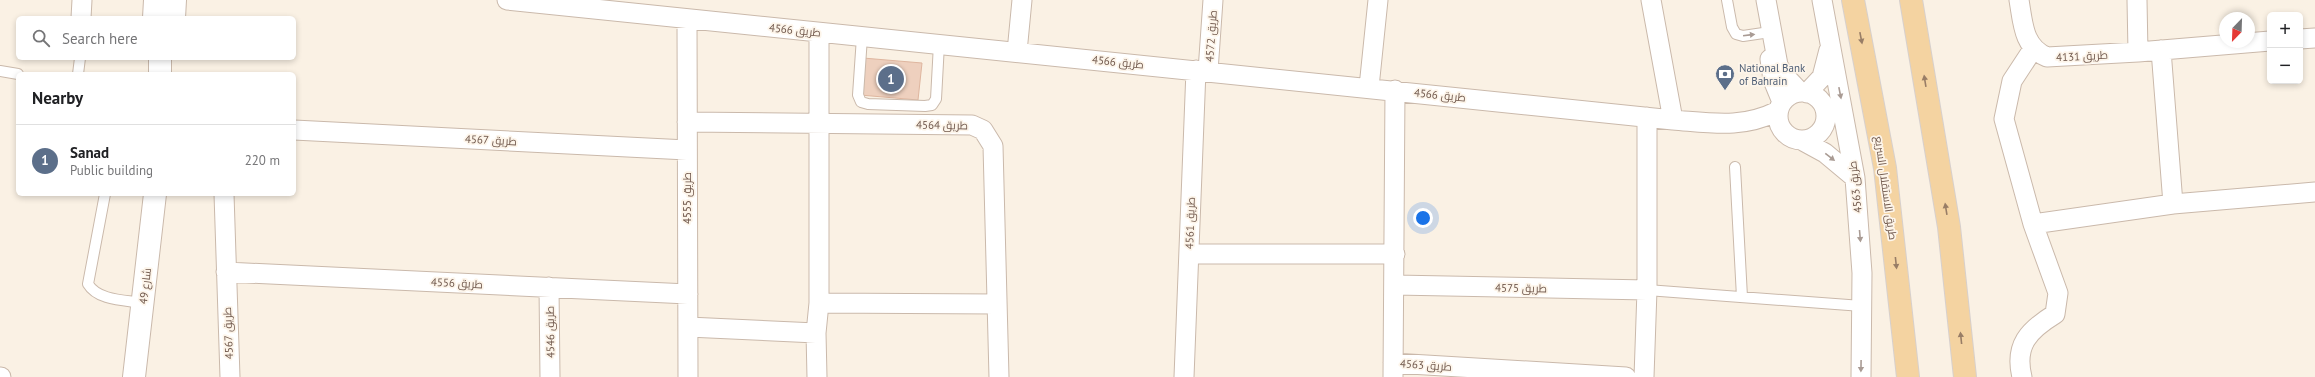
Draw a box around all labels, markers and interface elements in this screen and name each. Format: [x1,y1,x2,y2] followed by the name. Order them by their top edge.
[1202,10,1220,62] street label: طريق 4572
[2219,12,2255,48] north arrow
[2267,12,2303,84] map controls
[2267,12,2303,48] button: +
[16,16,296,60] search box
[768,20,822,40] street label: طريق 4566
[30,27,52,49] icon: search
[62,29,138,48] text: Search here
[1743,32,1755,38] one-way arrow
[1858,32,1864,44] one-way arrow
[2056,48,2108,64] street label: طريق 4131
[2267,48,2303,84] button: −
[1091,52,1145,72] street label: طريق 4566
[1739,61,1806,88] place label: National Bank of Bahrain
[1714,63,1736,91] bank icon: National Bank of Bahrain
[878,64,904,94] pin: 1
[1922,75,1928,87] one-way arrow
[1413,85,1467,105] street label: طريق 4566
[32,87,83,109] text: Nearby
[1838,87,1844,99] one-way arrow
[916,118,968,132] street label: طريق 4564
[465,132,517,148] street label: طريق 4567
[1871,135,1900,241] street label: طريق الاستقلال السريع
[70,143,109,162] text: Sanad
[41,152,49,169] text: 1
[245,152,280,169] text: 220 m
[1825,153,1836,161] one-way arrow
[1845,160,1865,214] street label: طريق 4563
[70,162,153,179] text: Public building
[680,172,694,224] street label: طريق 4555
[1182,197,1198,249] street label: طريق 4561
[1943,203,1949,215] one-way arrow
[1413,208,1433,228] your location
[1856,230,1863,242] one-way arrow
[1892,257,1899,269] one-way arrow
[136,267,155,305] street label: شارع 49
[431,275,483,291] street label: طريق 4556
[1495,281,1547,295] street label: طريق 4575
[543,306,557,358] street label: طريق 4546
[220,307,236,359] street label: طريق 4567
[1958,332,1964,344] one-way arrow
[1400,356,1452,374] street label: طريق 4563
[1858,360,1864,373] one-way arrow

